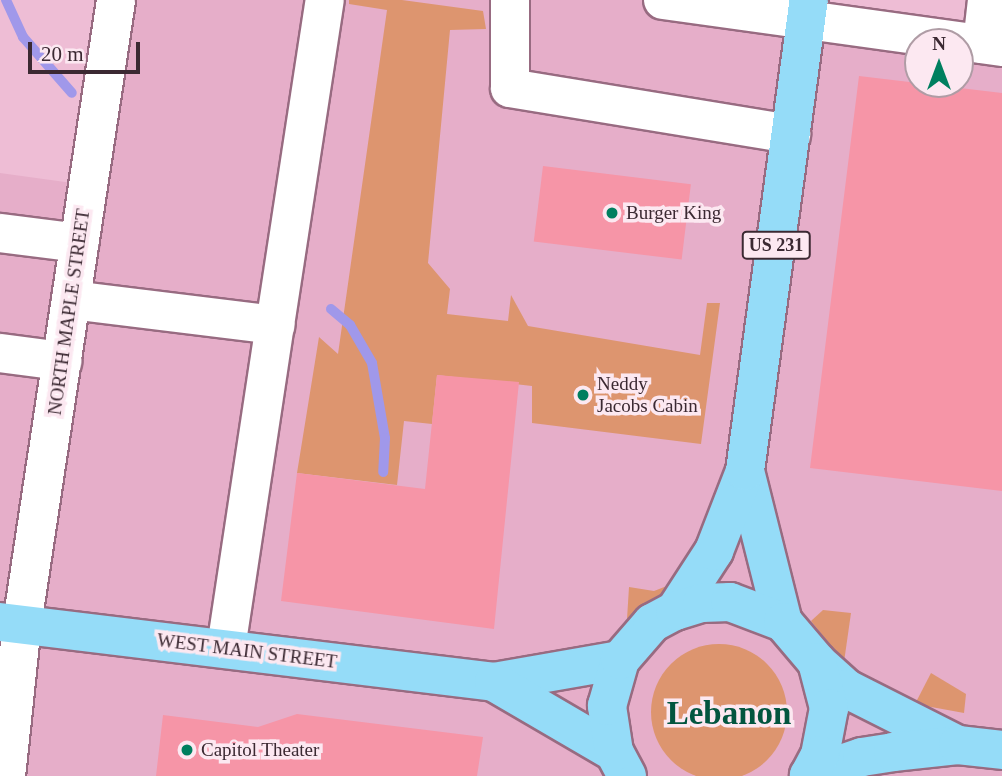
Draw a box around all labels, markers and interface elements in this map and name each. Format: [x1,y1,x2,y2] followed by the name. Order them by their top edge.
[32,28,144,72] scale bar
[904,28,974,98] north arrow
[932,33,946,54] text: N
[41,42,84,66] text: 20 m
[626,202,721,224] place label: Burger King
[604,205,620,221] marker: Burger King
[43,207,95,417] street label: NORTH MAPLE STREET
[741,230,811,260] road number: US 231
[597,373,698,417] place label: Neddy Jacobs Cabin
[575,387,591,403] marker: Neddy Jacobs Cabin
[156,629,338,673] street label: WEST MAIN STREET
[667,694,791,734] district label: Lebanon
[201,739,320,761] place label: Capitol Theater
[179,742,195,758] marker: Capitol Theater

